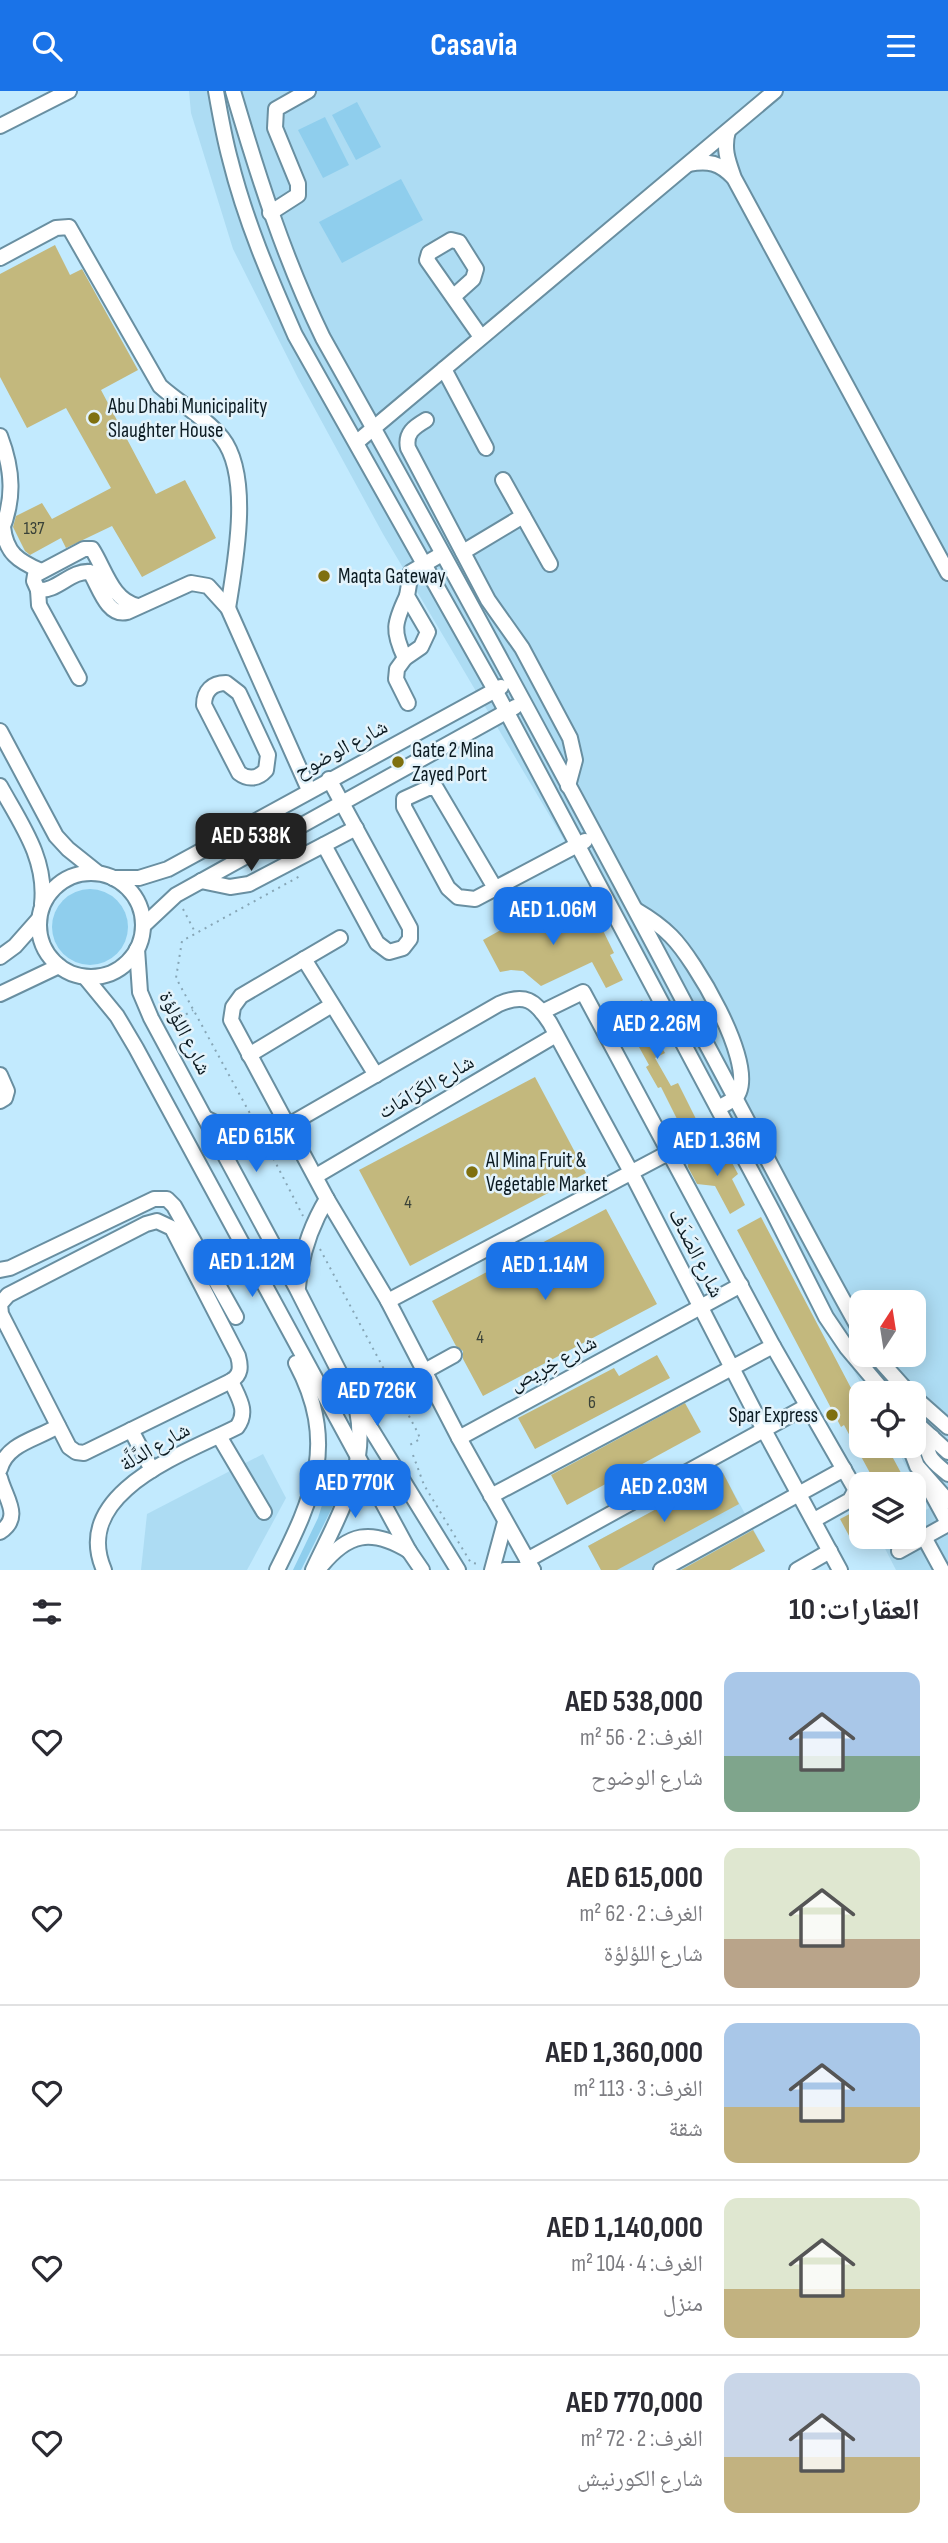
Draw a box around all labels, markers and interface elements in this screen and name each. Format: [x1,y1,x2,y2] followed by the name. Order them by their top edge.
[430,26,518,65] text: Casavia
[28,27,66,65] icon: search
[882,27,920,65] icon: menu
[107,394,267,443] place label: Abu Dhabi Municipality Slaughter House
[86,410,102,426] marker: Abu Dhabi Municipality Slaughter House
[23,518,45,539] house number: 137
[338,564,446,589] place label: Maqta Gateway
[316,568,332,584] marker: Maqta Gateway
[290,714,392,784] street label: شارع الوضوح
[412,738,494,787] place label: Gate 2 Mina Zayed Port
[390,754,406,770] marker: Gate 2 Mina Zayed Port
[179,813,323,873] pin: AED 538K
[211,822,291,850] text: AED 538K
[473,887,633,947] pin: AED 1.06M
[509,896,597,924] text: AED 1.06M
[153,987,217,1079] street label: شارع اللؤلؤة
[577,1002,737,1061] pin: AED 2.26M
[613,1010,701,1038] text: AED 2.26M
[373,1049,479,1125] street label: شارع الكَرَامَات
[184,1115,328,1174] pin: AED 615K
[637,1119,797,1178] pin: AED 1.36M
[217,1123,295,1151] text: AED 615K
[674,1127,760,1155] text: AED 1.36M
[485,1148,608,1197] place label: Al Mina Fruit & Vegetable Market
[464,1164,480,1180] marker: Al Mina Fruit & Vegetable Market
[404,1192,412,1213] house number: 4
[663,1204,729,1302] street label: شارع الصَدَف
[172,1239,332,1299] pin: AED 1.12M
[465,1243,625,1302] pin: AED 1.14M
[209,1248,295,1276] text: AED 1.12M
[502,1251,588,1279] text: AED 1.14M
[849,1290,926,1367] north arrow
[849,1290,926,1549] map controls
[476,1327,484,1348] house number: 4
[505,1330,602,1399] street label: شارع خِرِيص
[305,1369,449,1428] pin: AED 726K
[338,1377,416,1405] text: AED 726K
[849,1381,926,1458] button: locate
[588,1392,596,1413] house number: 6
[729,1403,818,1428] place label: Spar Express
[824,1407,840,1423] marker: Spar Express
[114,1415,194,1477] street label: شارع الدَّلَّة
[283,1461,427,1520] pin: AED 770K
[584,1465,744,1524] pin: AED 2.03M
[316,1469,394,1497] text: AED 770K
[849,1472,926,1549] button: layers
[620,1473,708,1501] text: AED 2.03M
[789,1592,920,1628] text: العقارات: 10
[28,1593,66,1631] icon: filters
[565,1684,703,1720] text: AED 538,000
[780,1700,864,1784] icon: home
[28,1723,66,1761] icon: heart
[580,1724,703,1752] text: الغرف: 2 · 56 m²
[591,1764,703,1792] text: شارع الوضوح
[567,1860,703,1896] text: AED 615,000
[780,1876,864,1960] icon: home
[28,1899,66,1937] icon: heart
[580,1900,703,1928] text: الغرف: 2 · 62 m²
[604,1940,703,1968] text: شارع اللؤلؤة
[545,2035,703,2071] text: AED 1,360,000
[780,2051,864,2135] icon: home
[28,2074,66,2112] icon: heart
[573,2075,703,2103] text: الغرف: 3 · 113 m²
[669,2115,703,2143] text: شقة
[547,2210,703,2246] text: AED 1,140,000
[780,2226,864,2310] icon: home
[28,2249,66,2287] icon: heart
[571,2250,703,2278] text: الغرف: 4 · 104 m²
[663,2290,703,2318] text: منزل
[566,2385,703,2421] text: AED 770,000
[780,2401,864,2485] icon: home
[28,2424,66,2462] icon: heart
[581,2425,703,2453] text: الغرف: 2 · 72 m²
[577,2465,703,2493] text: شارع الكورنيش

